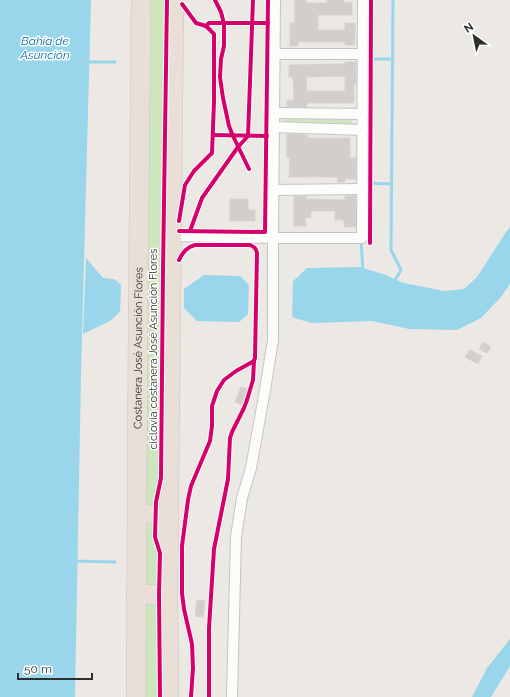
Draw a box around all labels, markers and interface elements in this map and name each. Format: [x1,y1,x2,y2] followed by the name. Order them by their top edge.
[454,16,494,56] north arrow
[462,20,476,36] text: N
[19,34,70,62] water label: Bahía de Asunción
[147,249,160,449] street label: ciclovia costanera José Asunción Flores
[131,267,145,429] street label: Costanera José Asunción Flores
[18,655,92,681] scale bar
[24,662,52,676] text: 50 m

